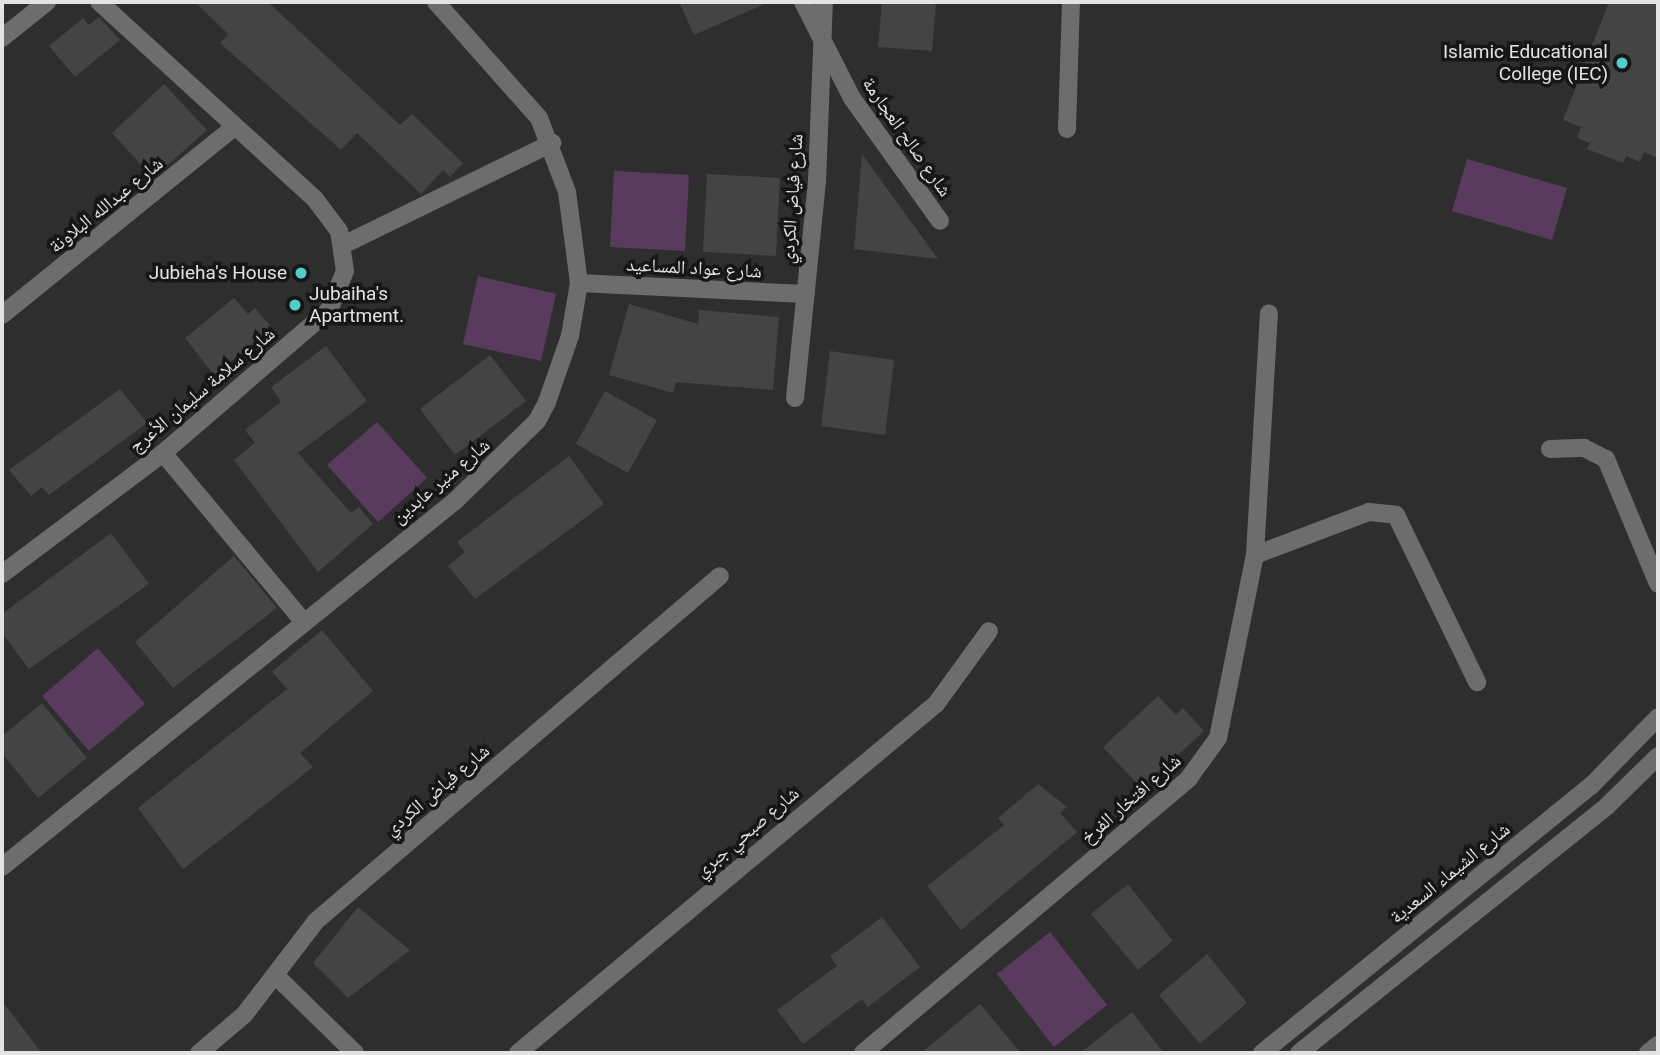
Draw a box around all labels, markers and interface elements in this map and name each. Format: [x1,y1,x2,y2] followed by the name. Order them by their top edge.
[1443,41,1608,85] place label: Islamic Educational College (IEC)
[1614,55,1630,71] marker: Islamic Educational College (IEC)
[857,73,957,201] street label: شارع صالح العجارمة
[776,133,808,265] street label: شارع فياض الكردي
[44,152,168,258] street label: شارع عبدالله البلاونة
[626,253,762,283] street label: شارع عواد المساعيد
[149,262,287,284] place label: Jubieha's House
[293,265,309,281] marker: Jubieha's House
[309,283,404,327] place label: Jubaiha's Apartment.
[287,297,303,313] marker: Jubaiha's Apartment.
[125,322,279,458] street label: شارع سلامة سليمان الأعرج
[388,434,494,528] street label: شارع منير عابدين
[380,739,494,841] street label: شارع فياض الكردي
[1076,749,1186,849] street label: شارع افتخار الفرخ
[690,782,804,882] street label: شارع صبحي جبري
[1385,818,1515,928] street label: شارع الشيماء السعدية

